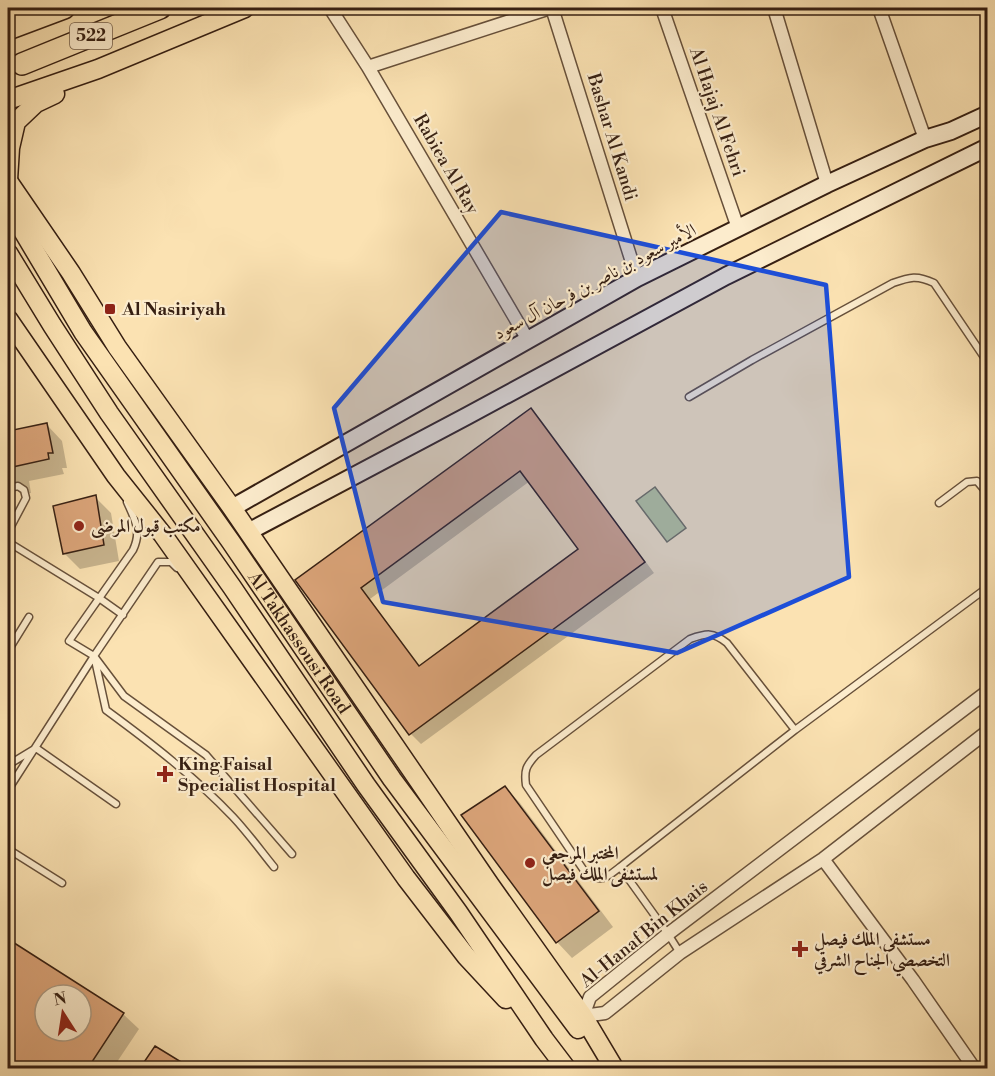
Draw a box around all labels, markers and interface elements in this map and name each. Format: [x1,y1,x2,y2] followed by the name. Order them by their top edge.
[70,23,112,49] road number: 522
[684,43,750,180] street label: Al Hajaj Al Fehri
[581,69,642,204] street label: Bashar Al Kandi
[408,110,484,218] street label: Rabiea Al Ray
[489,217,700,345] street label: الأمير سعود بن ناصر بن فرحان آل سعود
[121,298,226,321] place label: Al Nasiriyah
[103,302,117,316] marker: Al Nasiriyah
[91,515,201,539] place label: مكتب قبول المرضى
[72,519,86,533] marker: مكتب قبول المرضى
[242,566,356,719] street label: Al Takhassousi Road
[178,753,336,797] place label: King Faisal Specialist Hospital
[156,765,174,783] marker: King Faisal Specialist Hospital
[542,842,658,888] place label: المختبر المرجعي لمستشفى الملك فيصل
[523,856,537,870] marker: المختبر المرجعي لمستشفى الملك فيصل
[575,875,713,993] street label: Al-Hanaf Bin Khais
[813,928,950,977] place label: مستشفى الملك فيصل التخصصي الجناح الشرقي
[791,940,809,958] marker: مستشفى الملك فيصل التخصصي الجناح الشرقي
[33,983,93,1043] north arrow
[52,988,69,1010] text: N

